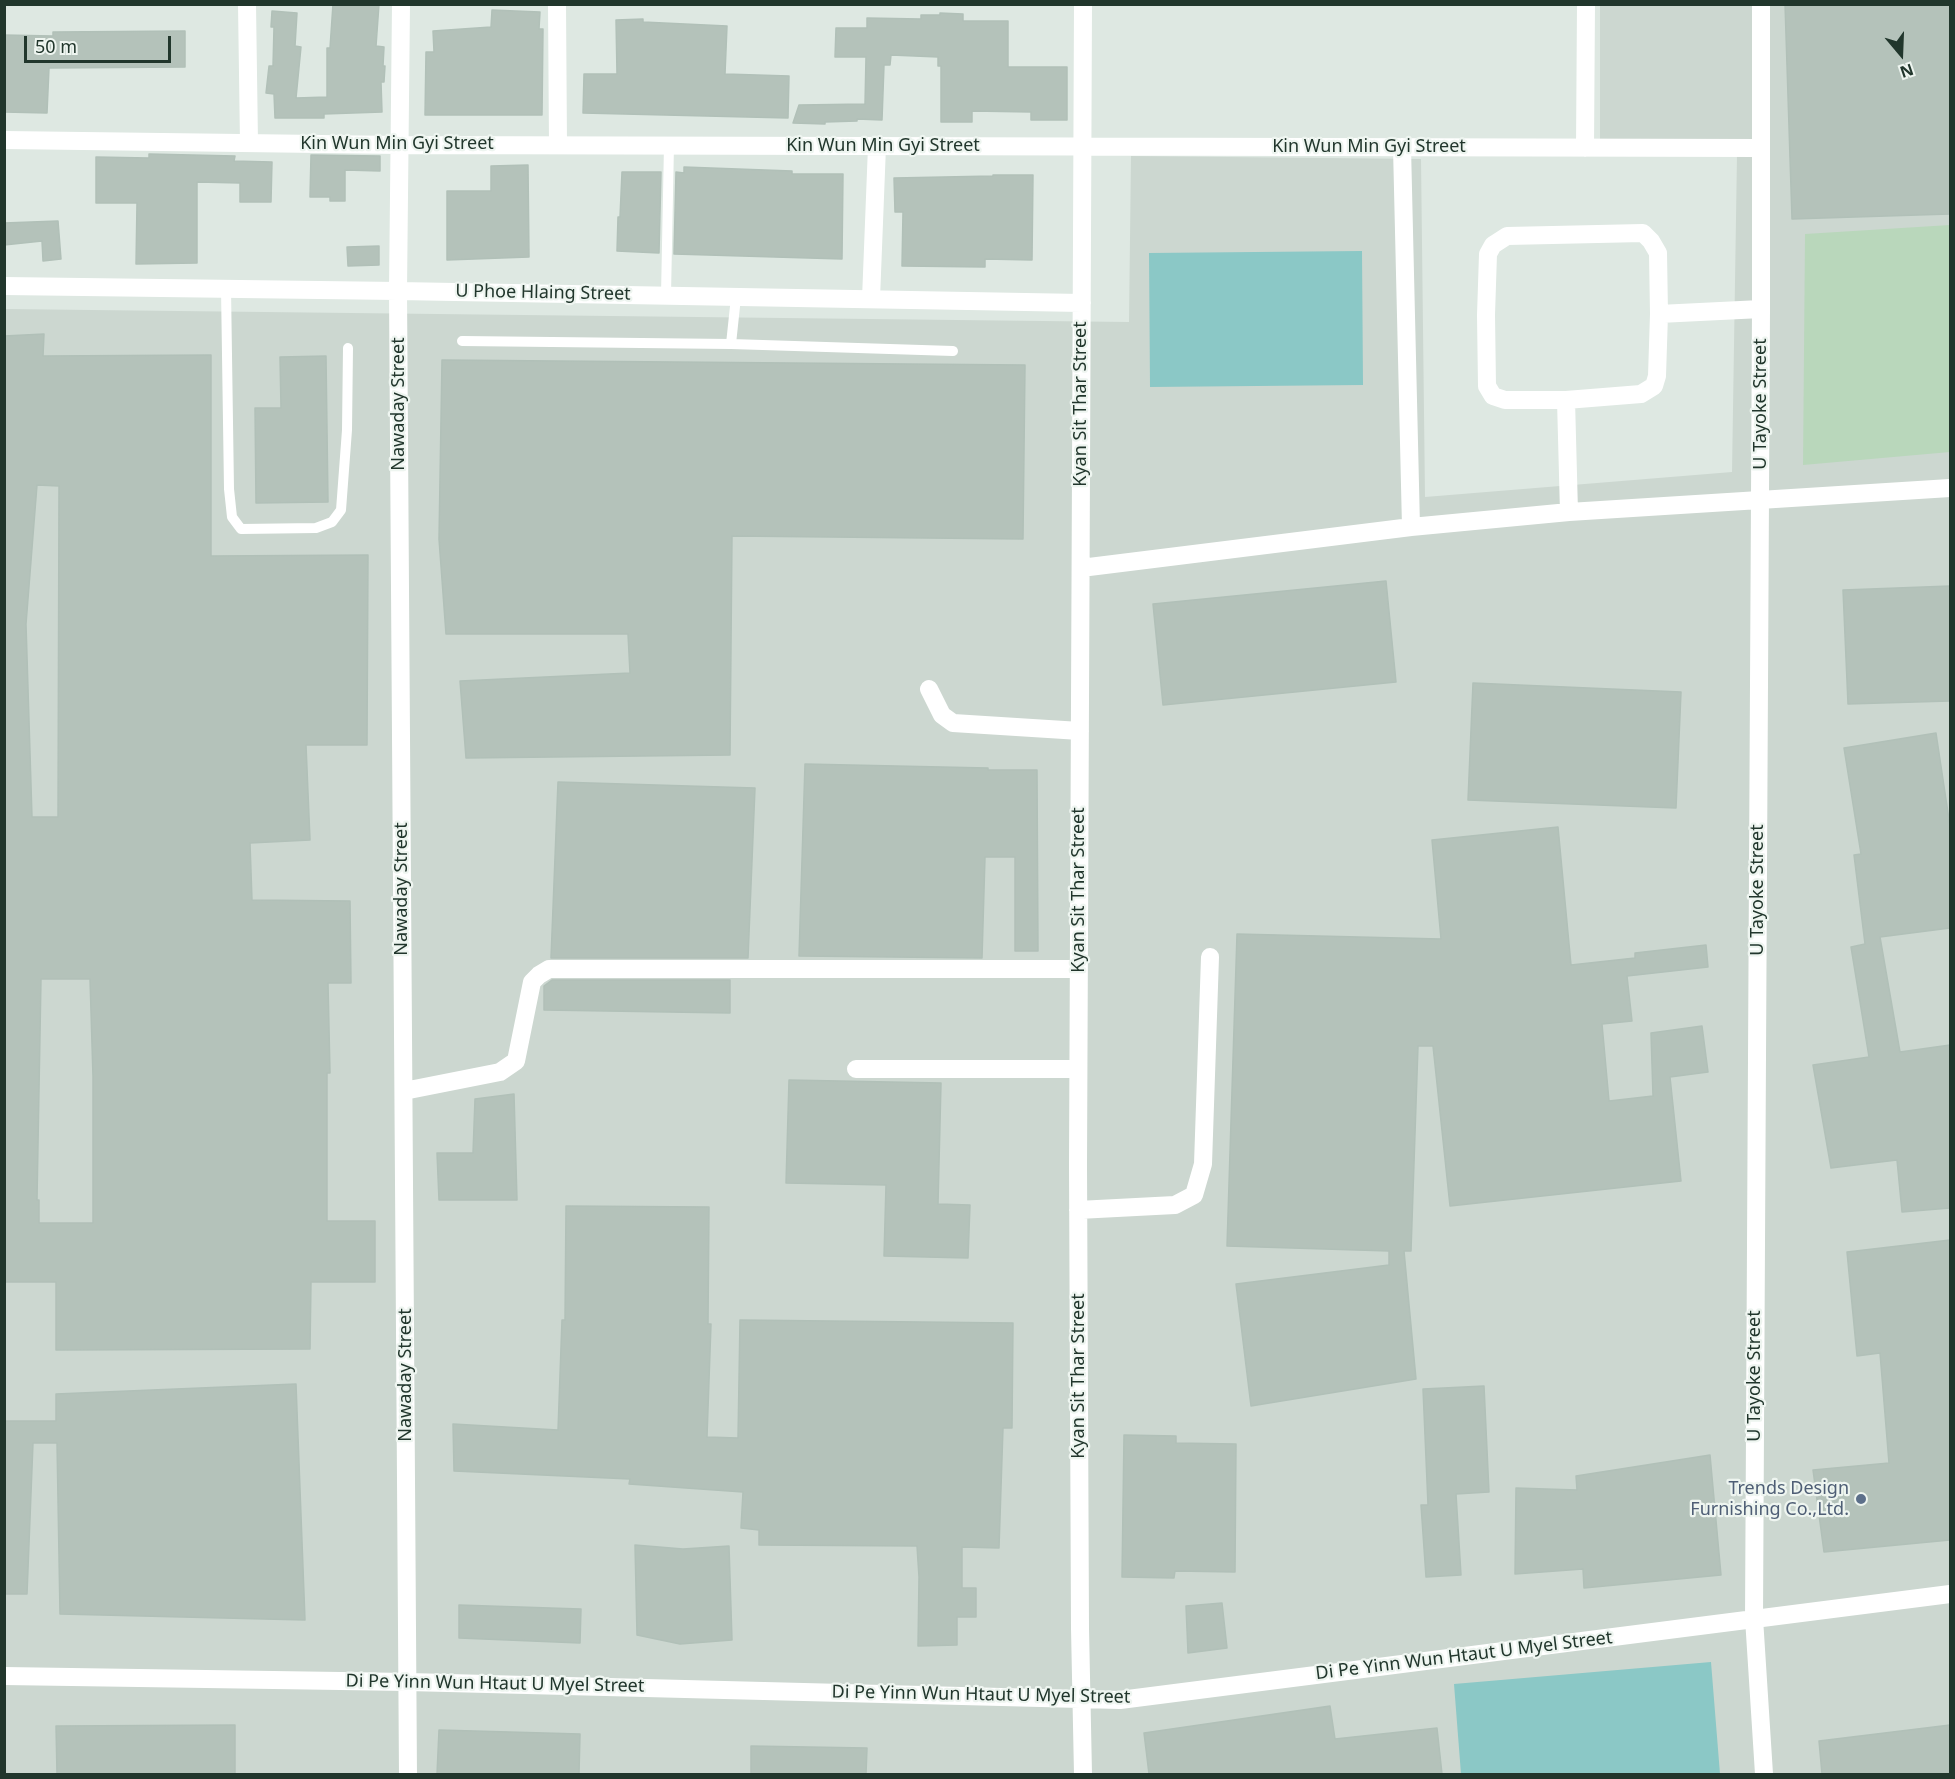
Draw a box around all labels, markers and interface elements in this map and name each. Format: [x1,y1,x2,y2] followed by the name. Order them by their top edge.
[27,24,174,62] scale bar
[1871,24,1931,84] north arrow
[35,34,77,58] text: 50 m
[1897,58,1917,84] text: N
[300,133,494,155] street label: Kin Wun Min Gyi Street
[786,135,980,157] street label: Kin Wun Min Gyi Street
[1272,136,1466,158] street label: Kin Wun Min Gyi Street
[455,281,631,305] street label: U Phoe Hlaing Street
[1070,321,1092,487] street label: Kyan Sit Thar Street
[388,337,410,471] street label: Nawaday Street
[1750,338,1772,470] street label: U Tayoke Street
[1068,807,1090,973] street label: Kyan Sit Thar Street
[391,822,413,956] street label: Nawaday Street
[1747,824,1769,956] street label: U Tayoke Street
[1068,1293,1090,1459] street label: Kyan Sit Thar Street
[395,1308,417,1442] street label: Nawaday Street
[1744,1310,1766,1442] street label: U Tayoke Street
[1690,1478,1849,1520] place label: Trends Design Furnishing Co.,Ltd.
[1854,1492,1868,1506] marker: Trends Design Furnishing Co.,Ltd.
[1314,1627,1614,1685] street label: Di Pe Yinn Wun Htaut U Myel Street
[345,1671,645,1697] street label: Di Pe Yinn Wun Htaut U Myel Street
[831,1682,1131,1708] street label: Di Pe Yinn Wun Htaut U Myel Street

